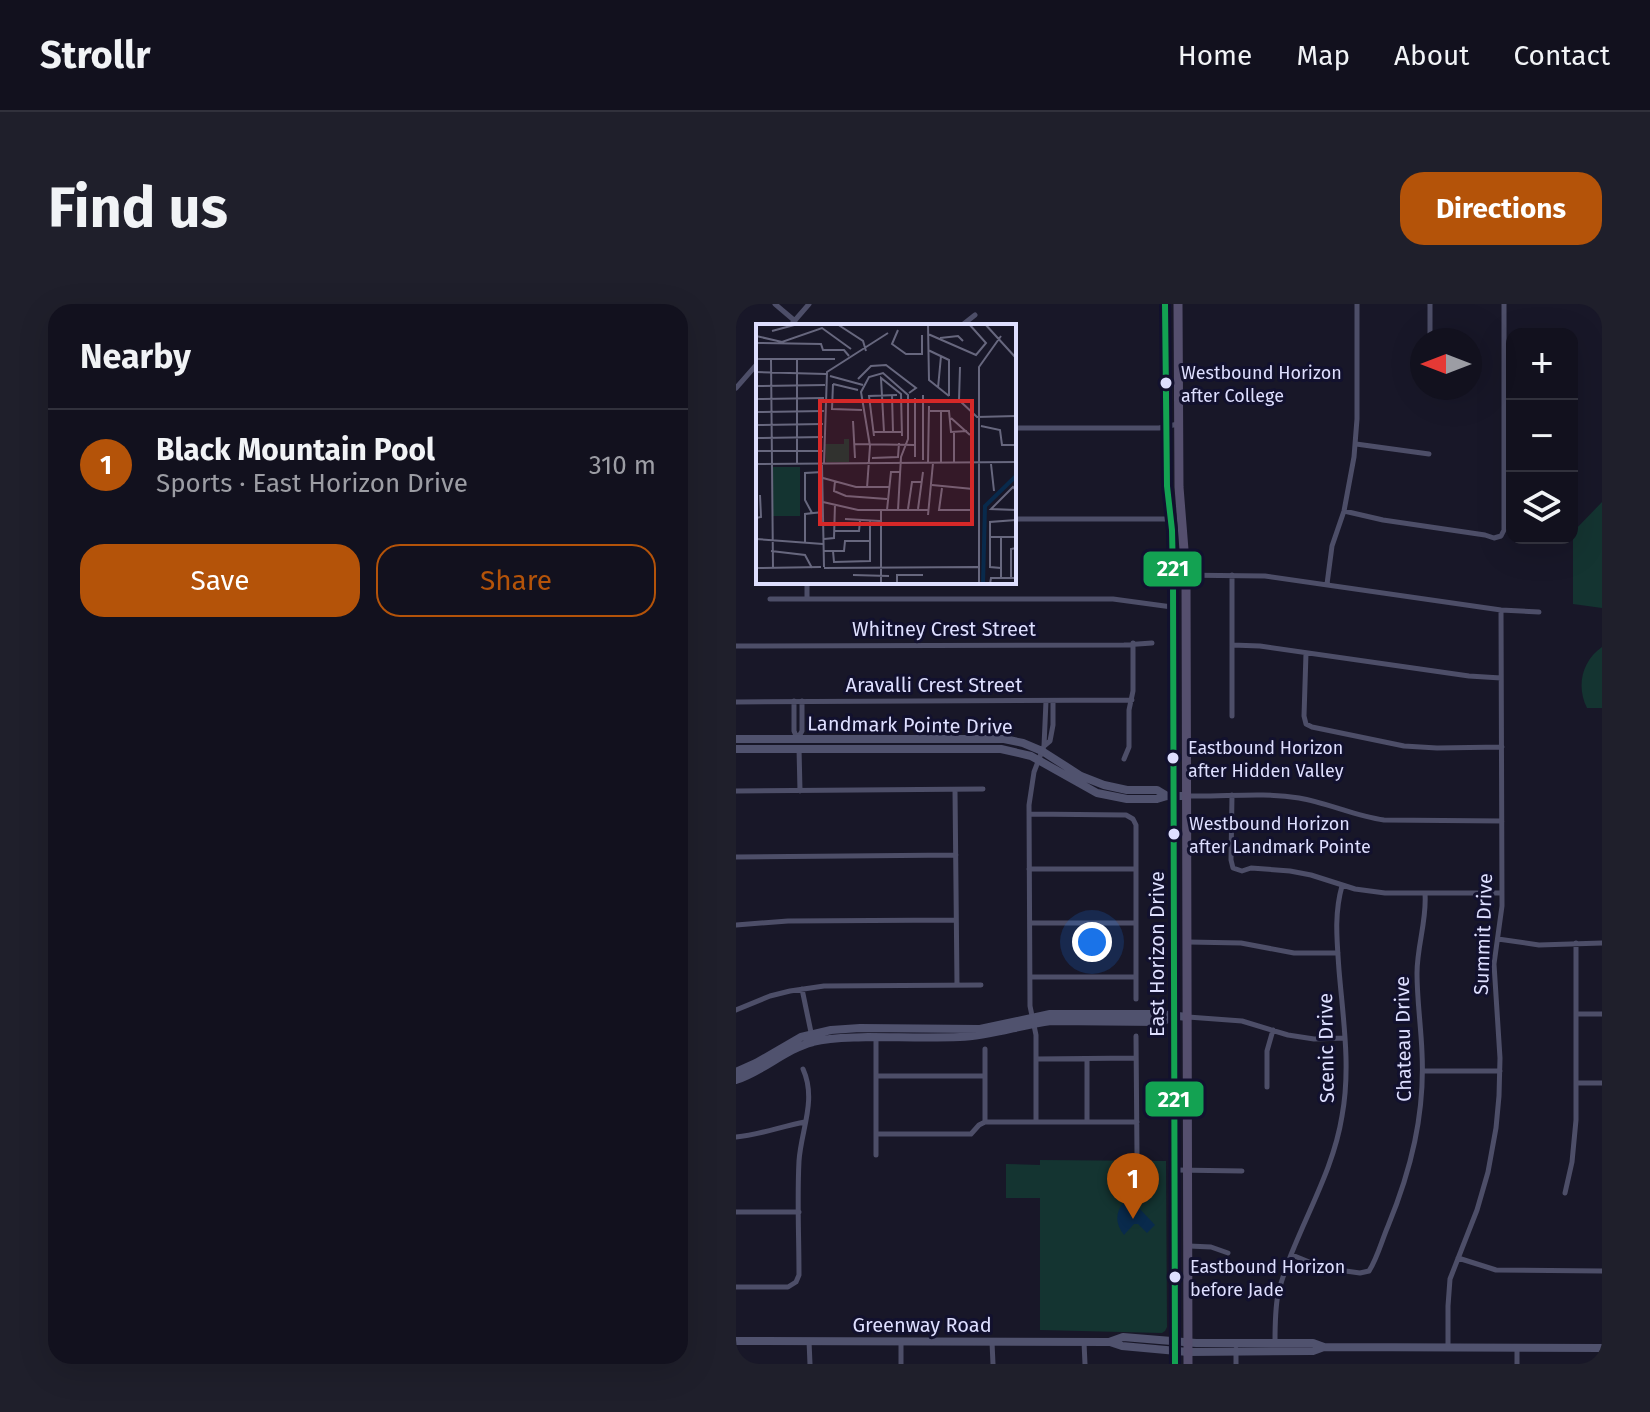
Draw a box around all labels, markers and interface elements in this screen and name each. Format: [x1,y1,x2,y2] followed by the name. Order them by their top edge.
[40,32,151,78] text: Strollr
[1178,39,1252,72] text: Home
[1296,39,1350,72] text: Map
[1394,39,1469,72] text: About
[1513,39,1610,72] text: Contact
[1400,172,1602,245] button: Directions
[48,175,228,242] text: Find us
[756,324,1016,584] inset map
[1410,328,1482,400] north arrow
[1506,328,1578,544] map controls
[1506,328,1578,400] button: +
[80,336,191,377] text: Nearby
[1181,362,1342,407] place label: Westbound Horizon after College
[1158,375,1174,391] marker: Westbound Horizon after College
[1506,400,1578,472] button: −
[156,432,435,468] text: Black Mountain Pool
[100,450,112,481] text: 1
[589,450,656,481] text: 310 m
[156,468,468,499] text: Sports · East Horizon Drive
[1506,472,1578,544] button: layers
[80,544,360,617] button: Save
[376,544,656,617] button: Share
[1142,550,1203,588] line badge: 221
[1157,555,1189,582] text: 221
[852,617,1037,641] street label: Whitney Crest Street
[846,673,1023,697] street label: Aravalli Crest Street
[807,711,1013,739] street label: Landmark Pointe Drive
[1188,737,1344,782] place label: Eastbound Horizon after Hidden Valley
[1165,750,1181,766] marker: Eastbound Horizon after Hidden Valley
[1189,813,1371,858] place label: Westbound Horizon after Landmark Pointe
[1166,826,1182,842] marker: Westbound Horizon after Landmark Pointe
[1145,871,1169,1037] street label: East Horizon Drive
[1469,873,1497,995] street label: Summit Drive
[1072,922,1112,962] your location
[1390,976,1416,1102] street label: Chateau Drive
[1313,993,1339,1103] street label: Scenic Drive
[1144,1080,1205,1118] line badge: 221
[1158,1086,1190,1113] text: 221
[1107,1153,1159,1219] pin: 1
[1190,1256,1345,1301] place label: Eastbound Horizon before Jade
[1167,1269,1183,1285] marker: Eastbound Horizon before Jade
[852,1313,992,1337] street label: Greenway Road

